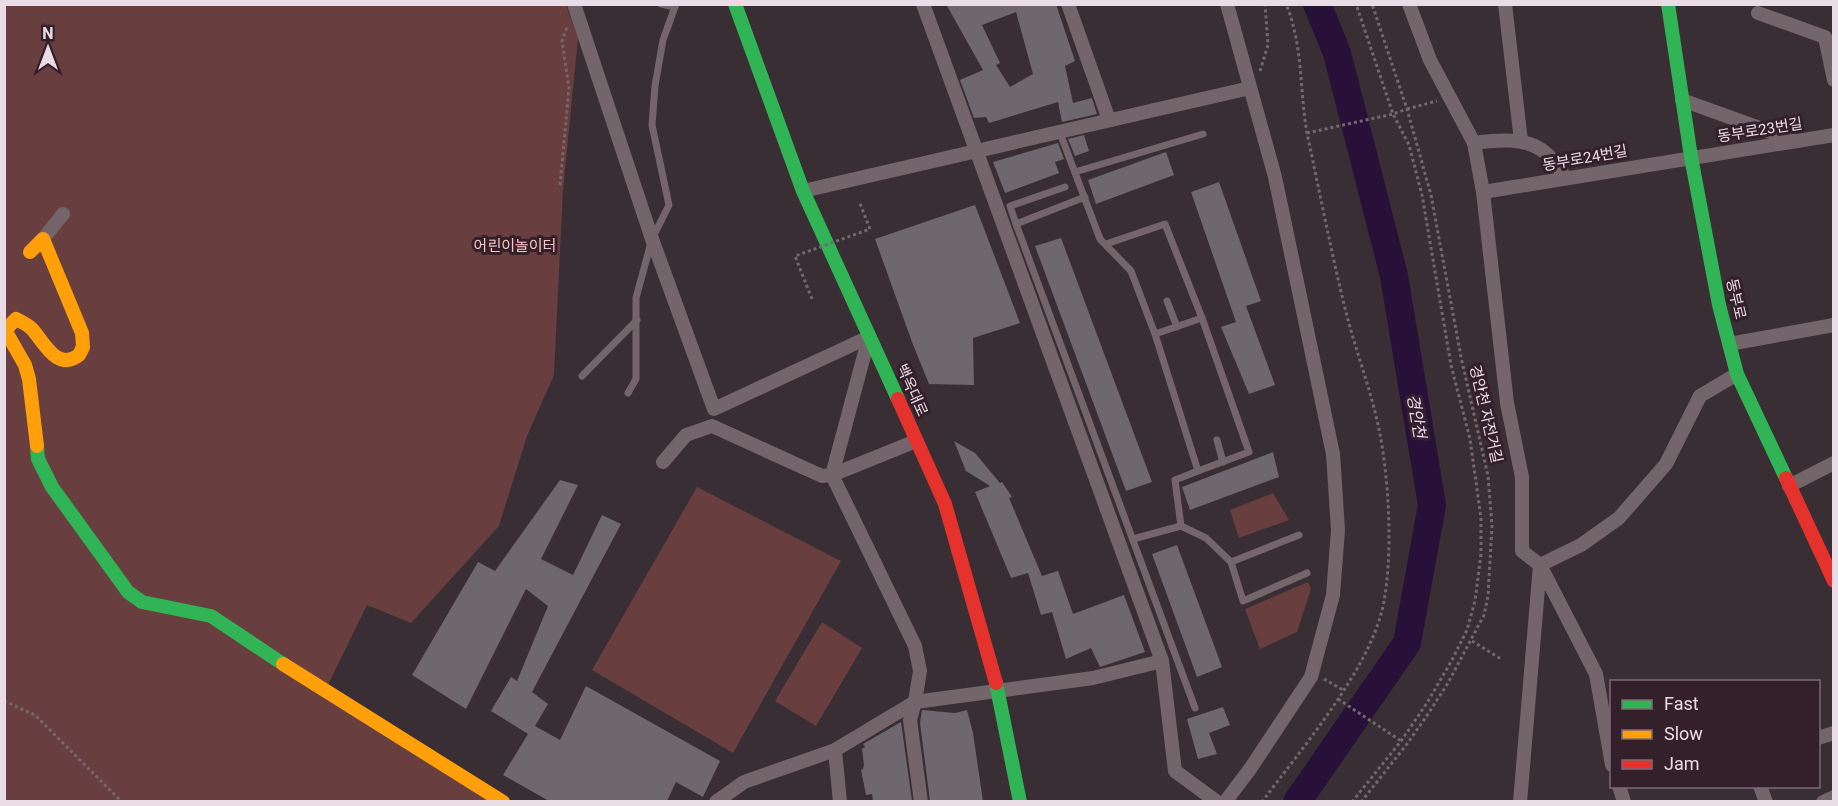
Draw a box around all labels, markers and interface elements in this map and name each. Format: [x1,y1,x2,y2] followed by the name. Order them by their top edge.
[18,18,78,78] north arrow
[42,24,54,43] text: N
[1716,114,1804,146] street label: 동부로23번길
[1541,142,1629,174] street label: 동부로24번길
[474,237,556,255] park label: 어린이놀이터
[1723,277,1749,321] street label: 동부로
[893,361,931,419] street label: 백옥대로
[1466,363,1506,465] street label: 경안천 자전거길
[1403,393,1430,442] water label: 경안천
[1610,680,1820,788] legend
[1664,693,1699,714] text: Fast
[1664,723,1703,744] text: Slow
[1664,753,1700,774] text: Jam

